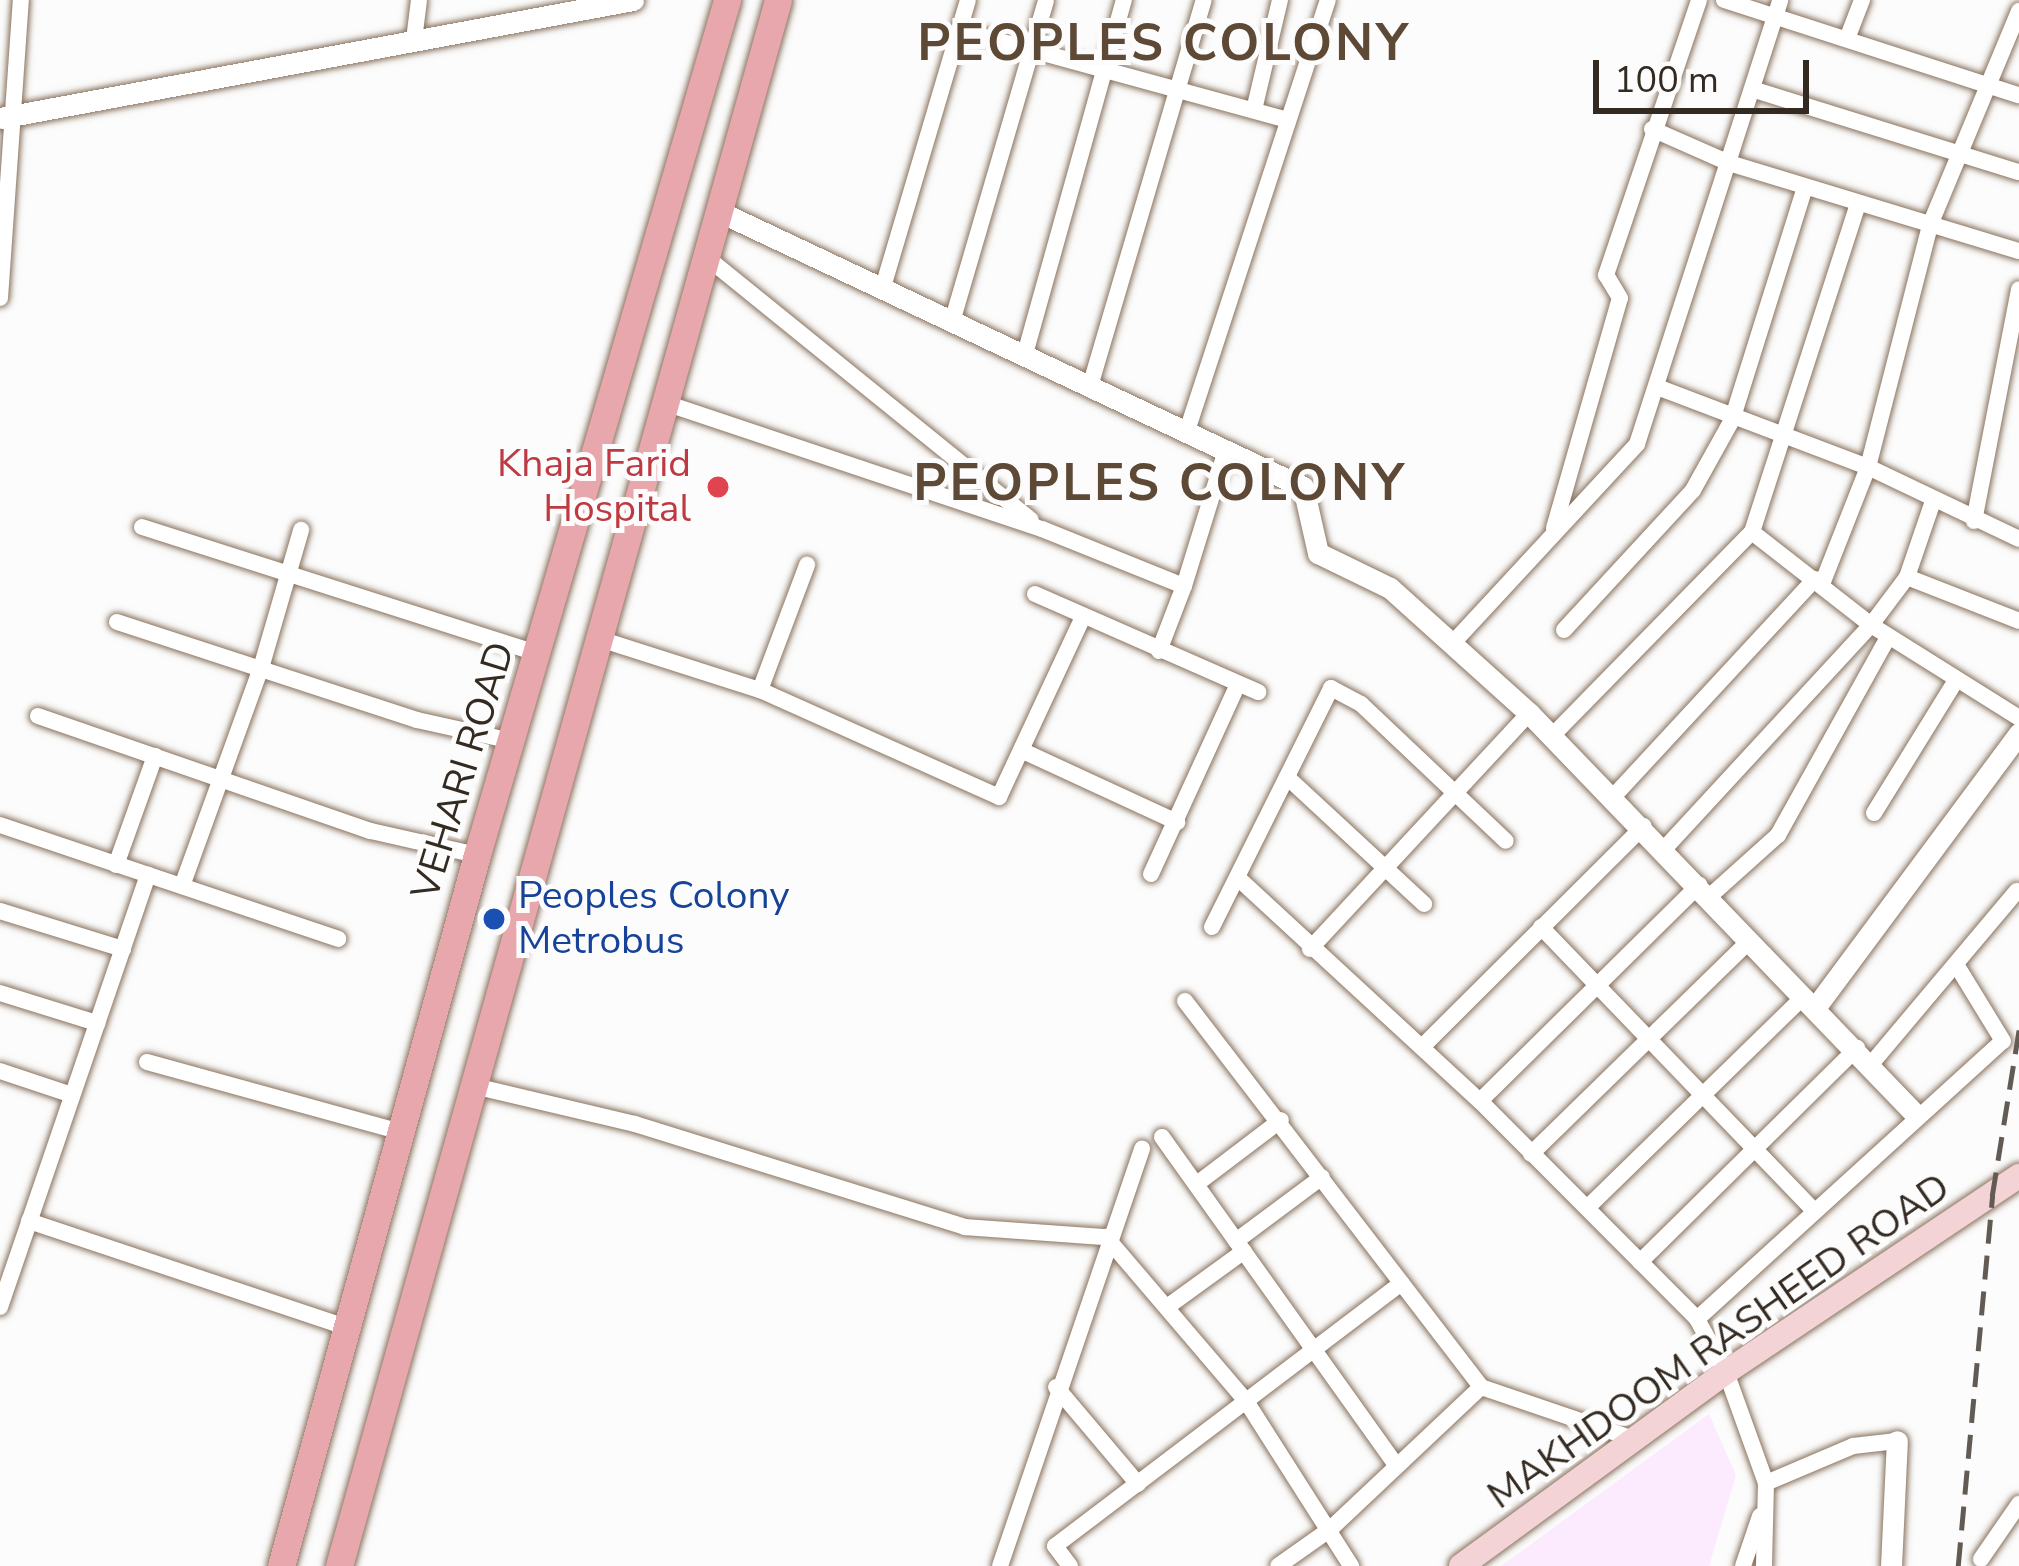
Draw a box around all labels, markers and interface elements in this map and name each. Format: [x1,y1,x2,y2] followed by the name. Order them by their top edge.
[917,12,1411,74] district label: PEOPLES COLONY
[1599,36,1815,110] scale bar
[1614,56,1719,105] text: 100 m
[497,442,691,533] place label: Khaja Farid Hospital
[913,452,1407,514] district label: PEOPLES COLONY
[702,471,734,503] marker: Khaja Farid Hospital
[403,637,525,905] street label: VEHARI ROAD
[518,874,789,965] place label: Peoples Colony Metrobus
[481,906,507,932] marker: Peoples Colony Metrobus
[1479,1164,1959,1520] street label: MAKHDOOM RASHEED ROAD

